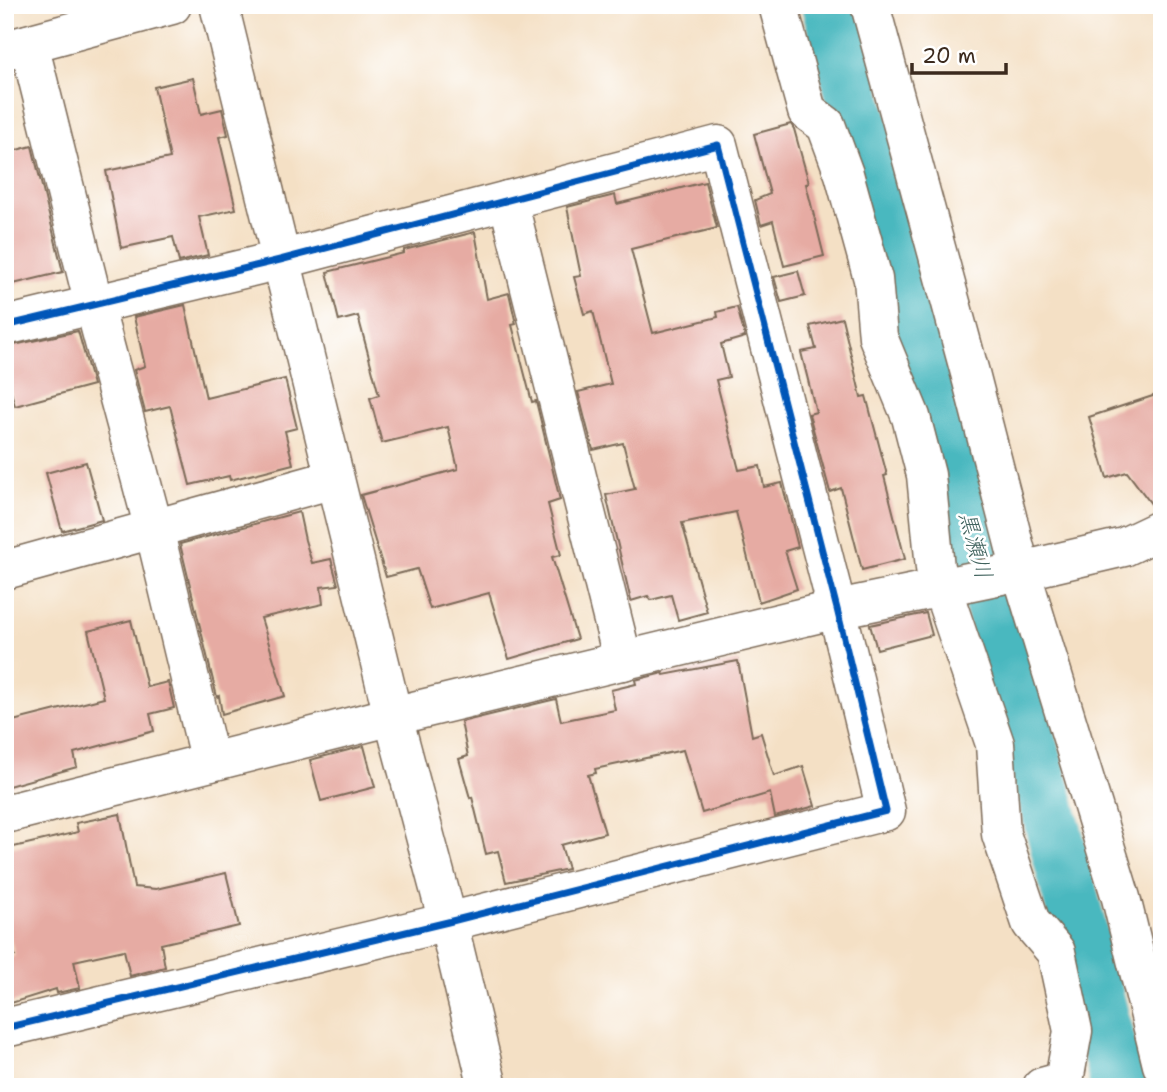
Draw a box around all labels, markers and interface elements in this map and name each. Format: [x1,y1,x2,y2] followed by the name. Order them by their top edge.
[912,32,1006,76] scale bar
[922,42,976,70] text: 20 m
[953,508,999,582] water label: 黒瀬川

